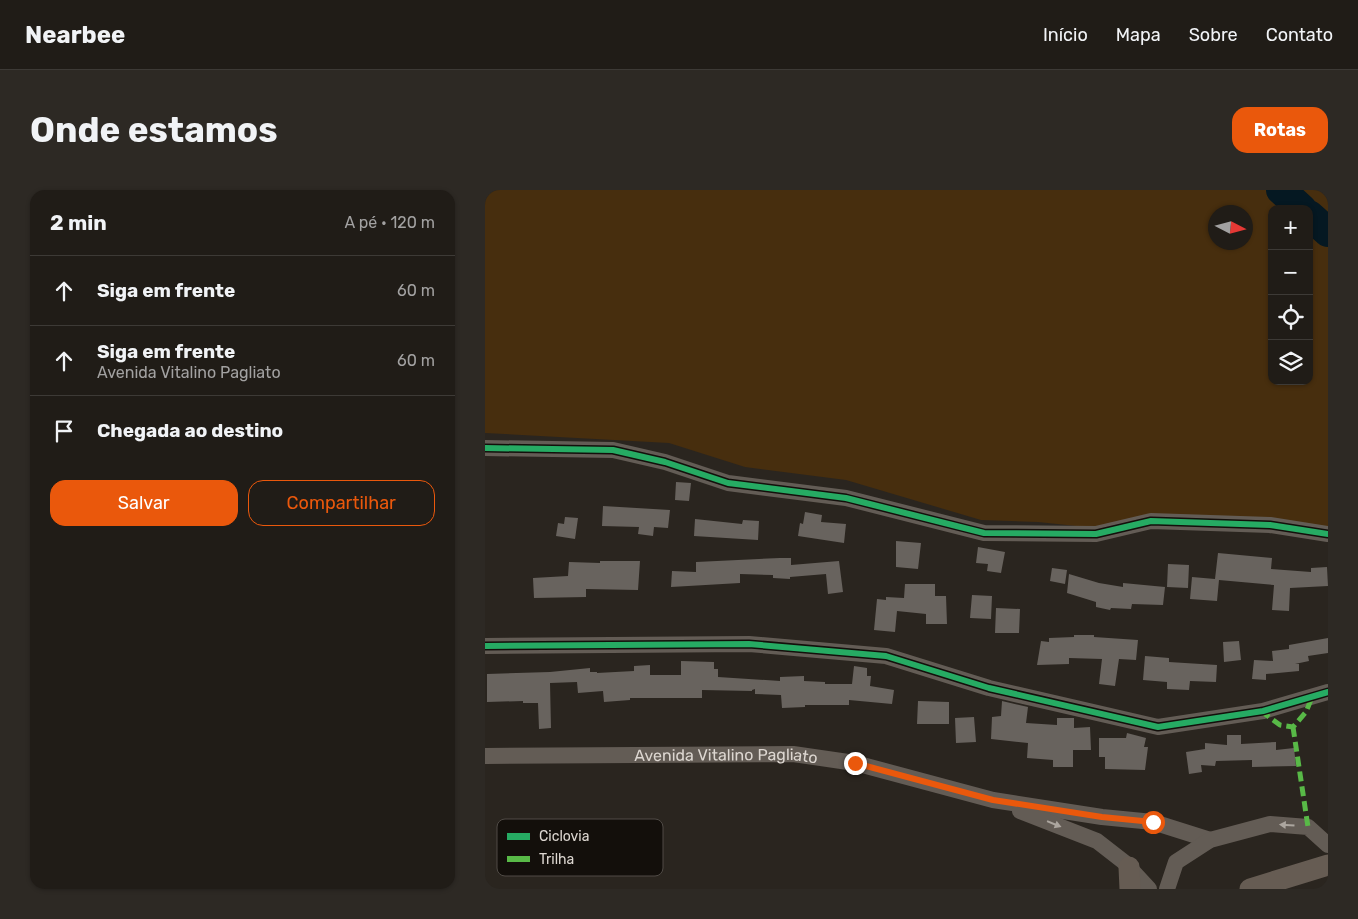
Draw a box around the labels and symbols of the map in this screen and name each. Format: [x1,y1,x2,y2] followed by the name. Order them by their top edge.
[1208,205,1253,250] north arrow
[634,745,819,767] street label: Avenida Vitalino Pagliato
[844,752,867,775] route end
[1142,811,1165,834] route start
[497,819,663,876] legend
[1047,821,1062,828] one-way arrow
[1278,821,1294,829] one-way arrow
[539,828,590,845] text: Ciclovia
[539,851,574,868] text: Trilha

